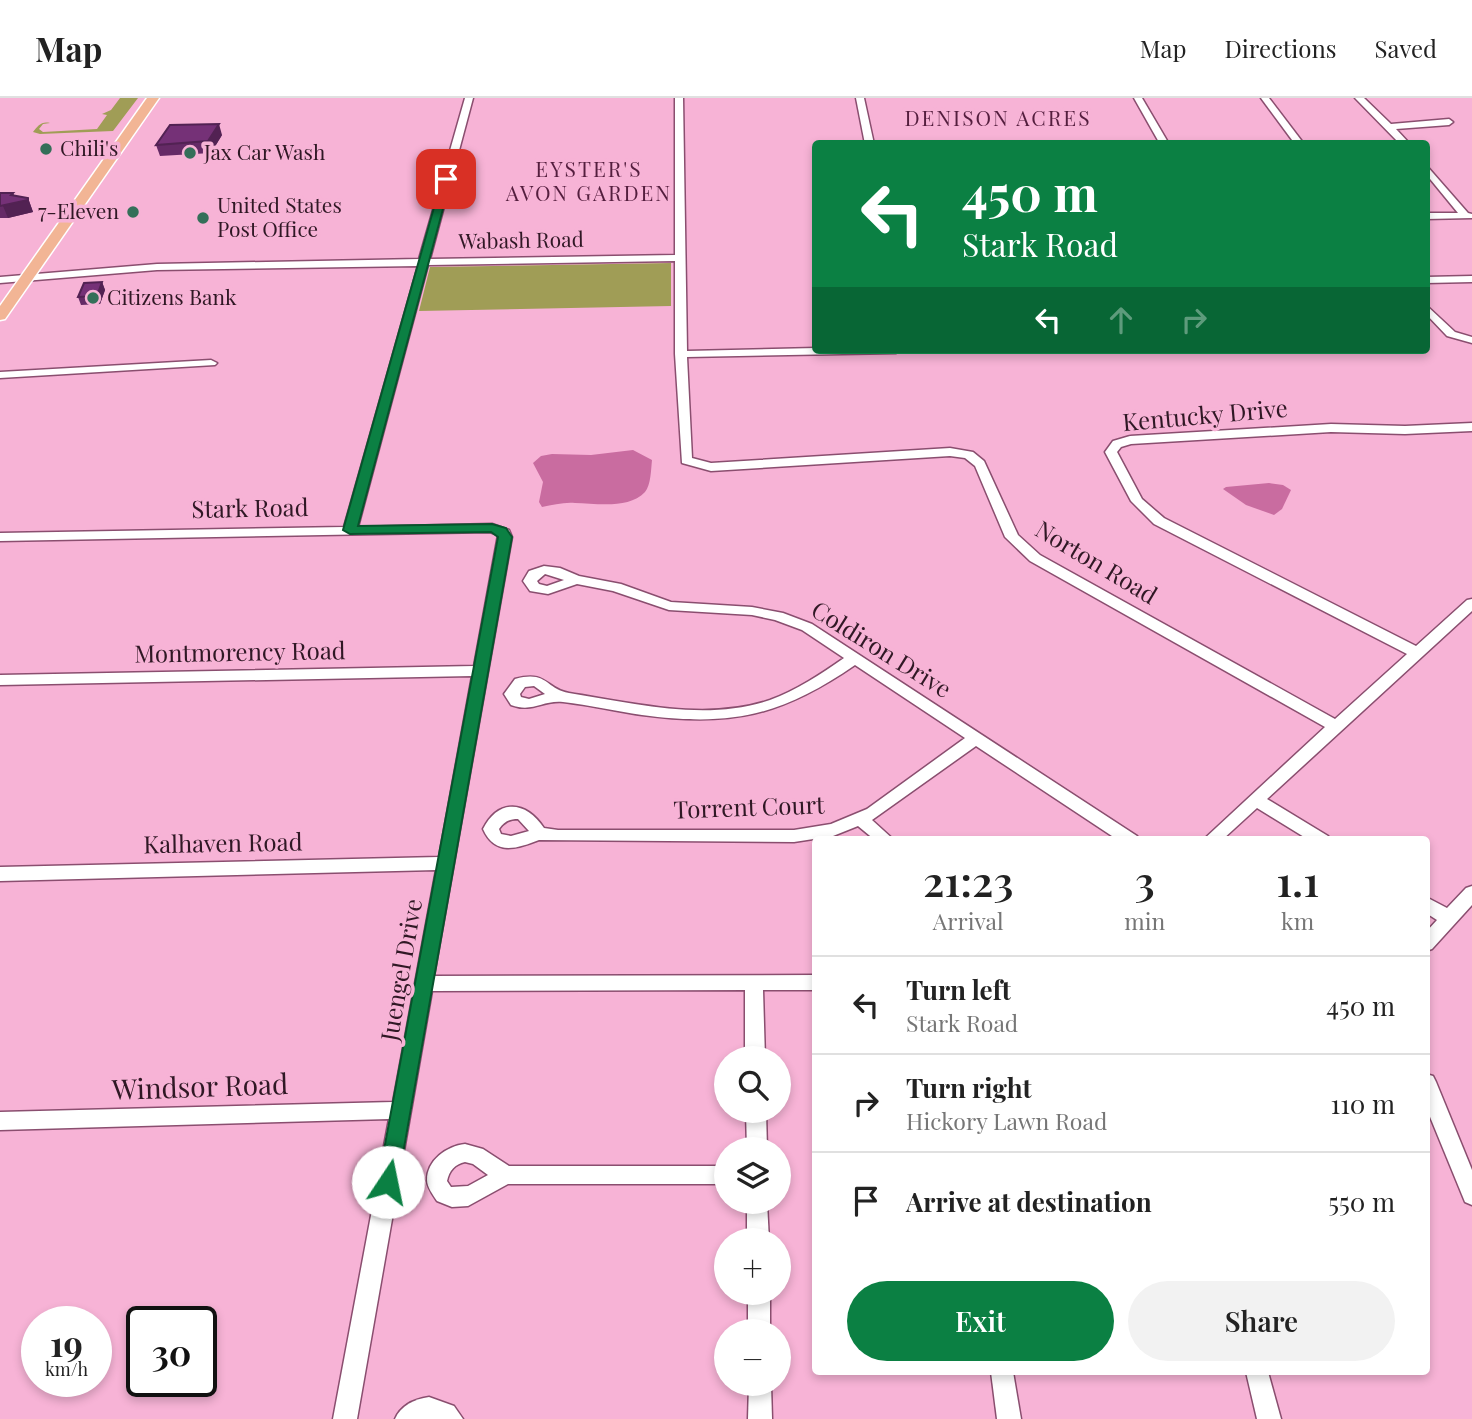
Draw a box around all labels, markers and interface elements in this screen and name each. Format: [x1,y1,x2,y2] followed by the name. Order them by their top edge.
[35,26,102,70] text: Map
[1140,32,1186,64] text: Map
[1224,32,1337,64] text: Directions
[1375,32,1437,64] text: Saved
[904,103,1092,131] district label: DENISON ACRES
[60,133,118,161] place label: Chili's
[203,137,326,165] place label: Jax Car Wash
[38,141,54,157] marker: Chili's
[182,145,198,161] marker: Jax Car Wash
[416,149,476,209] pin
[505,154,672,206] district label: EYSTER'S AVON GARDEN
[962,159,1098,224] text: 450 m
[427,160,465,198] icon: arrive
[847,168,938,259] icon: left
[217,190,342,242] place label: United States Post Office
[38,196,119,224] place label: 7-Eleven
[125,204,141,220] marker: 7-Eleven
[195,210,211,226] marker: United States Post Office
[962,222,1118,265] text: Stark Road
[457,224,584,254] street label: Wabash Road
[107,282,237,310] place label: Citizens Bank
[85,290,101,306] marker: Citizens Bank
[1029,301,1067,339] icon: left
[1102,301,1140,339] icon: ahead
[1175,301,1213,339] icon: right
[1121,391,1289,437] street label: Kentucky Drive
[191,490,309,524] street label: Stark Road
[1030,512,1164,610] street label: Norton Road
[806,592,958,704] street label: Coldiron Drive
[134,633,346,669] street label: Montmorency Road
[673,787,826,825] street label: Torrent Court
[143,825,303,859] street label: Kalhaven Road
[923,852,1013,908] text: 21:23
[1135,852,1155,908] text: 3
[1276,852,1319,908] text: 1.1
[372,896,428,1044] street label: Juengel Drive
[933,905,1004,936] text: Arrival
[1124,905,1165,936] text: min
[1281,905,1314,936] text: km
[906,972,1011,1007] text: Turn left
[847,986,885,1024] icon: left
[1326,988,1395,1023] text: 450 m
[906,1007,1018,1038] text: Stark Road
[714,1046,791,1396] map controls
[714,1046,791,1123] button: search
[110,1064,289,1107] street label: Windsor Road
[906,1070,1032,1105] text: Turn right
[847,1084,885,1122] icon: right
[1331,1086,1395,1121] text: 110 m
[906,1105,1107,1136] text: Hickory Lawn Road
[714,1137,791,1214] button: layers
[351,1145,425,1219] position arrow
[847,1182,885,1220] icon: arrive
[906,1184,1152,1219] text: Arrive at destination
[1328,1184,1395,1219] text: 550 m
[714,1228,791,1305] button: +
[847,1281,1114,1361] button: Exit
[1128,1281,1395,1361] button: Share
[126,1306,217,1397] speed limit sign: 30
[50,1319,83,1366] text: 19
[714,1319,791,1396] button: −
[45,1357,88,1381] text: km/h

